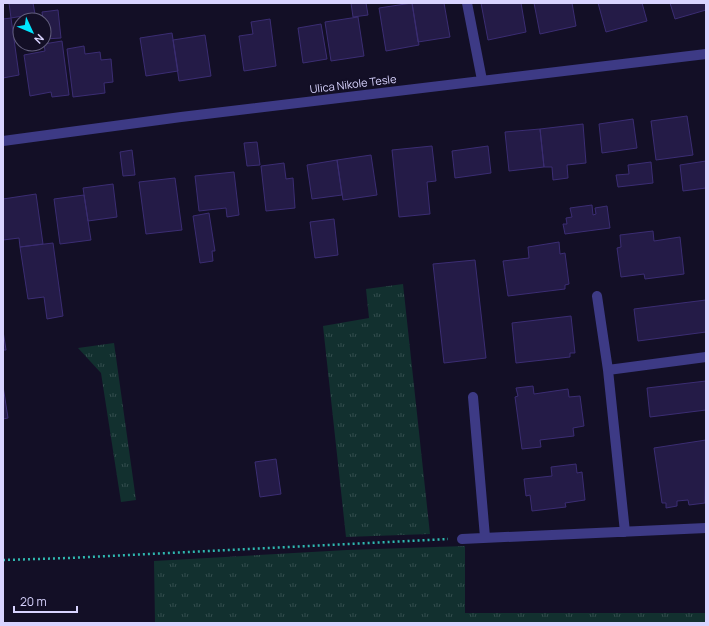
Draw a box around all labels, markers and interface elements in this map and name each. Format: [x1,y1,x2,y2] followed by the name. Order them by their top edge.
[12,12,52,52] north arrow
[31,31,48,47] text: N
[309,71,398,96] street label: Ulica Nikole Tesle
[14,588,77,614] scale bar
[20,593,47,610] text: 20 m

